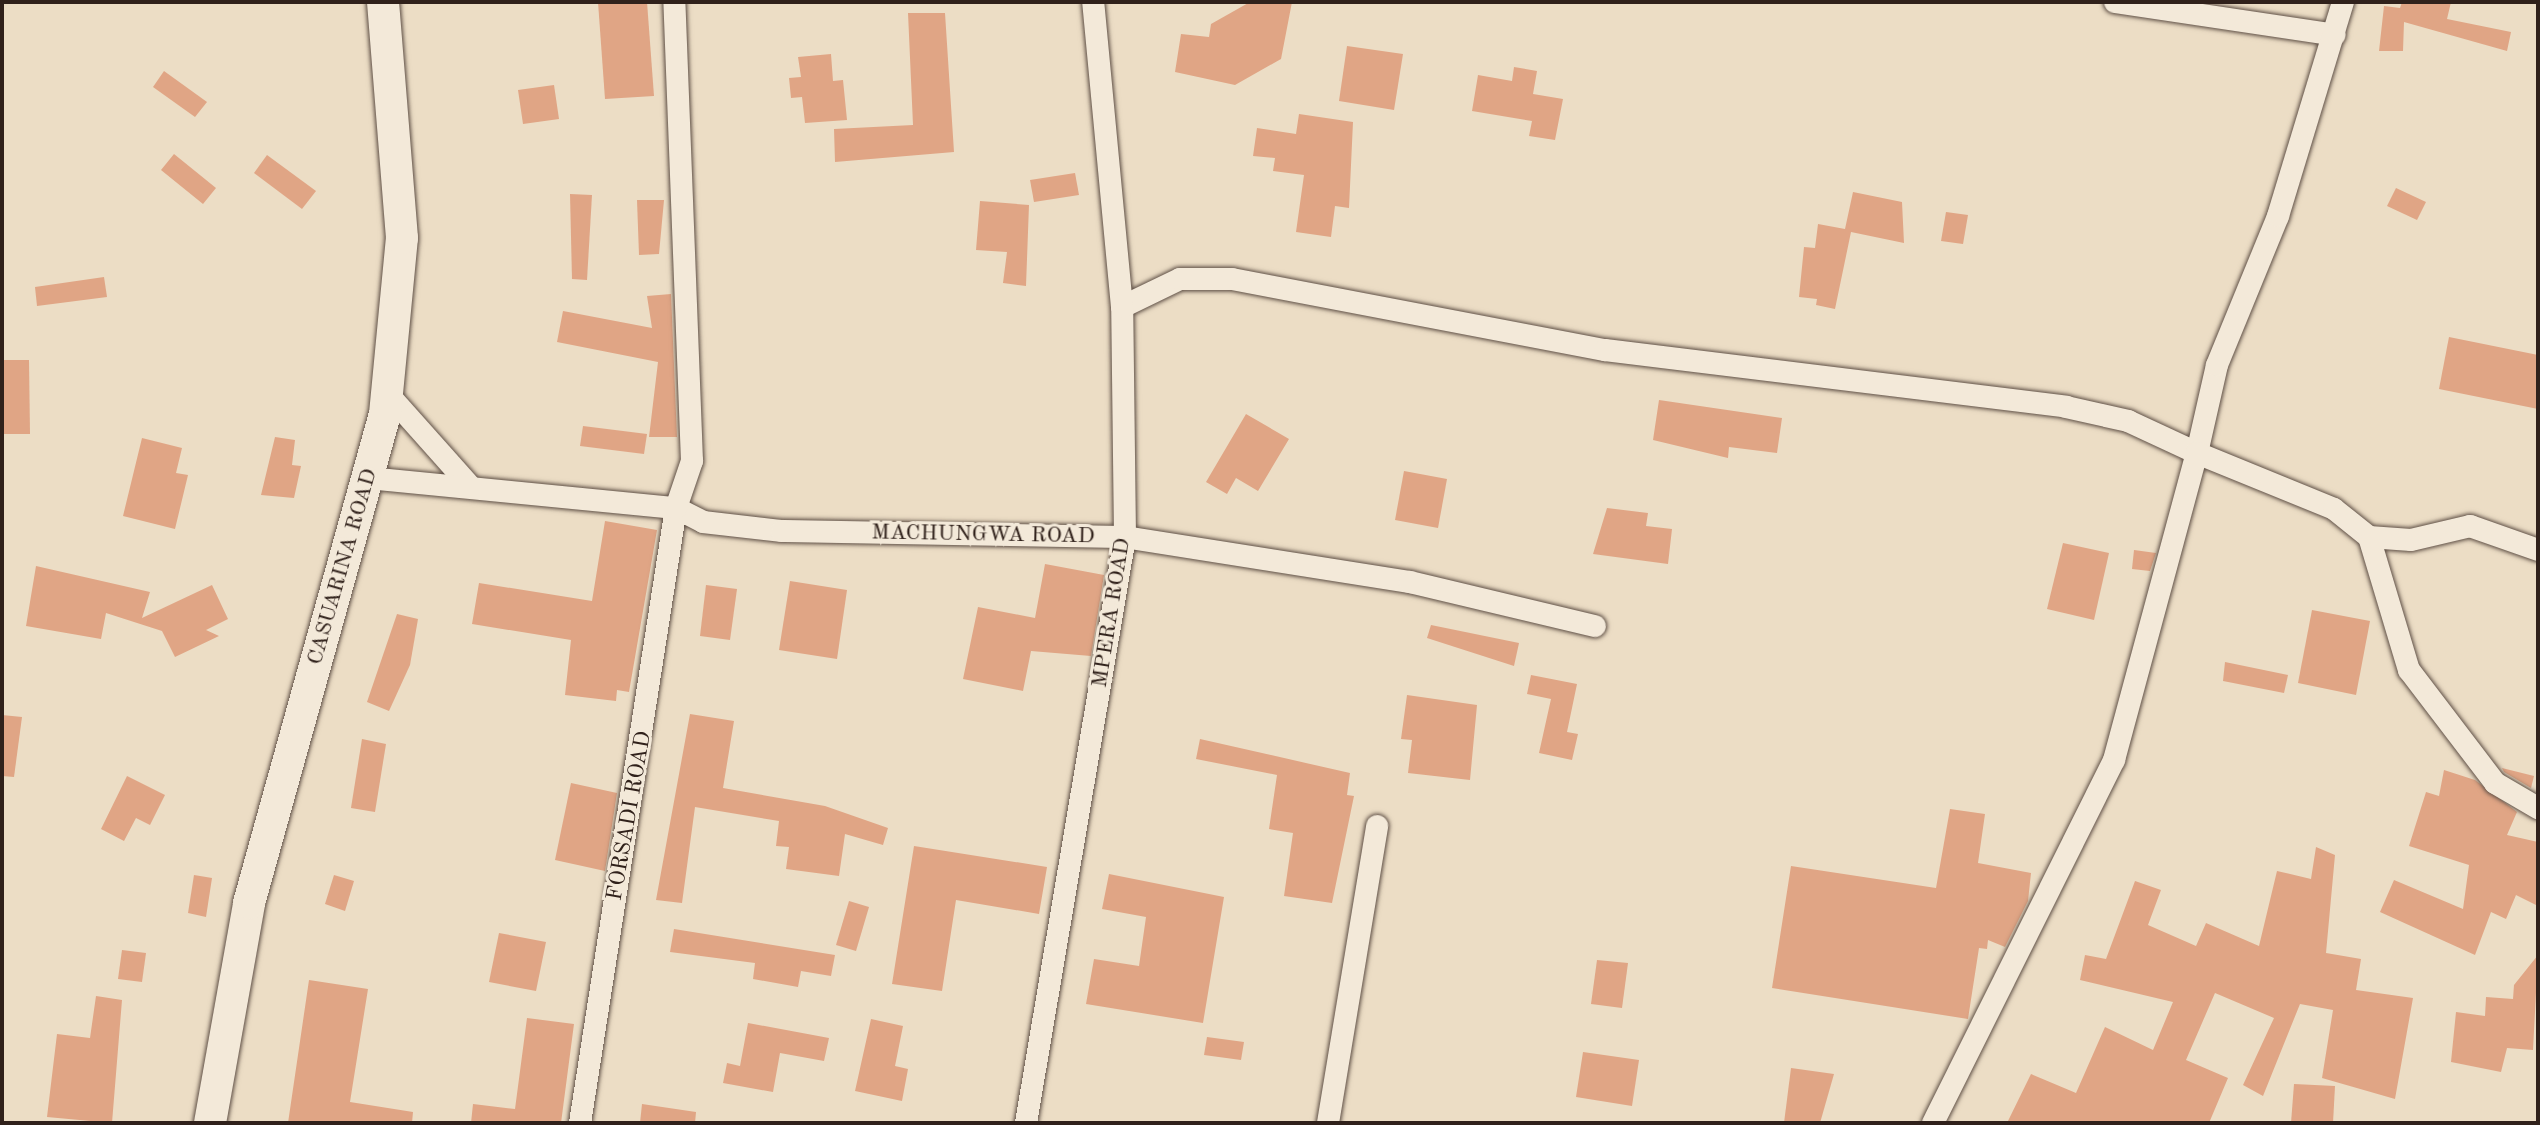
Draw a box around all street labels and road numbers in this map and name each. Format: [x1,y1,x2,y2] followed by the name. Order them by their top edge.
[302,466,384,668] street label: CASUARINA ROAD
[871,520,1095,550] street label: MACHUNGWA ROAD
[1087,536,1137,690] street label: MPERA ROAD
[602,729,658,903] street label: FORSADI ROAD

